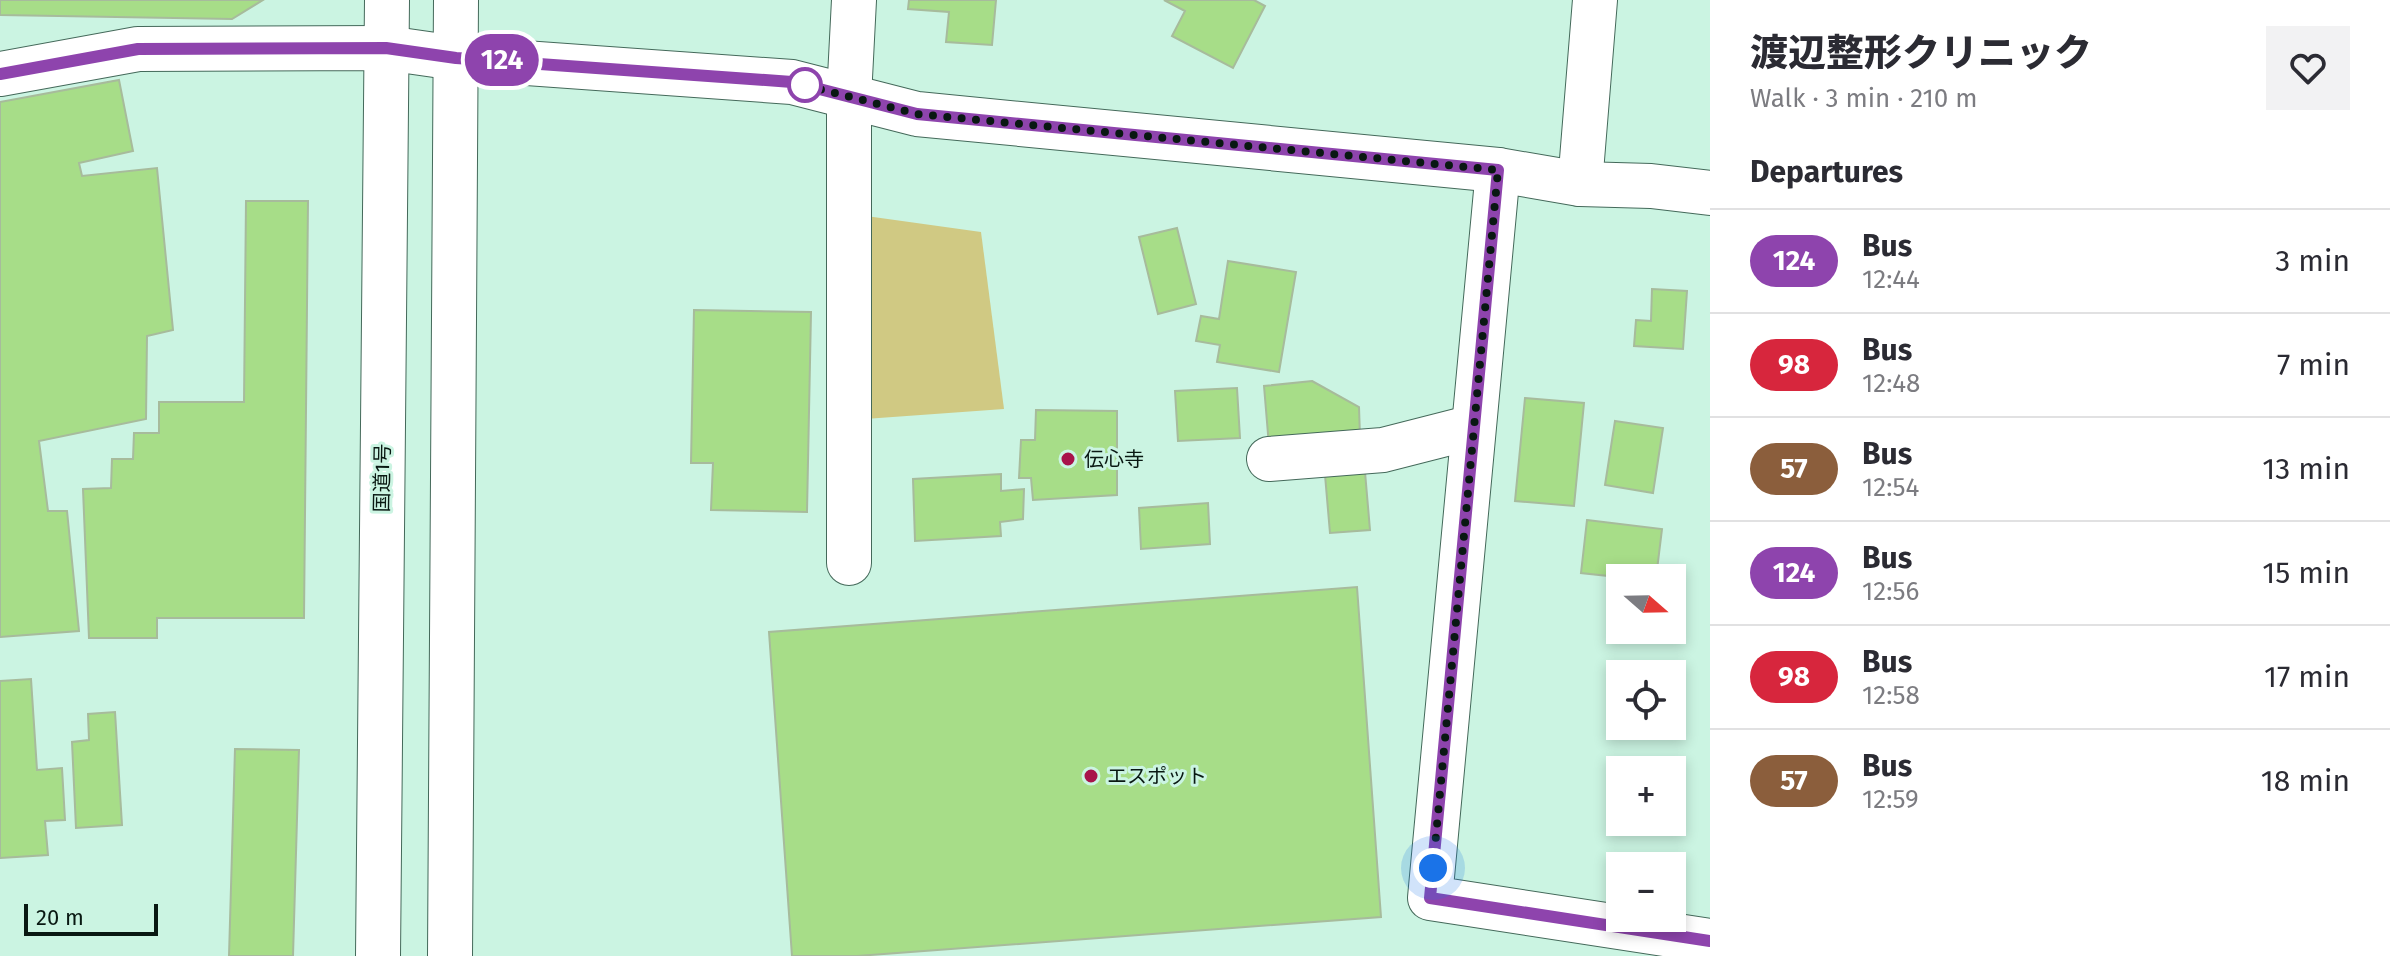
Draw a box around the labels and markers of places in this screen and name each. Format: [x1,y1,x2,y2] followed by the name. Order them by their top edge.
[788,68,822,102] unlabelled marker
[1084,447,1144,471] place label: 伝心寺
[1059,450,1077,468] marker: 伝心寺
[1107,764,1207,788] place label: エスポット
[1082,767,1100,785] marker: エスポット

